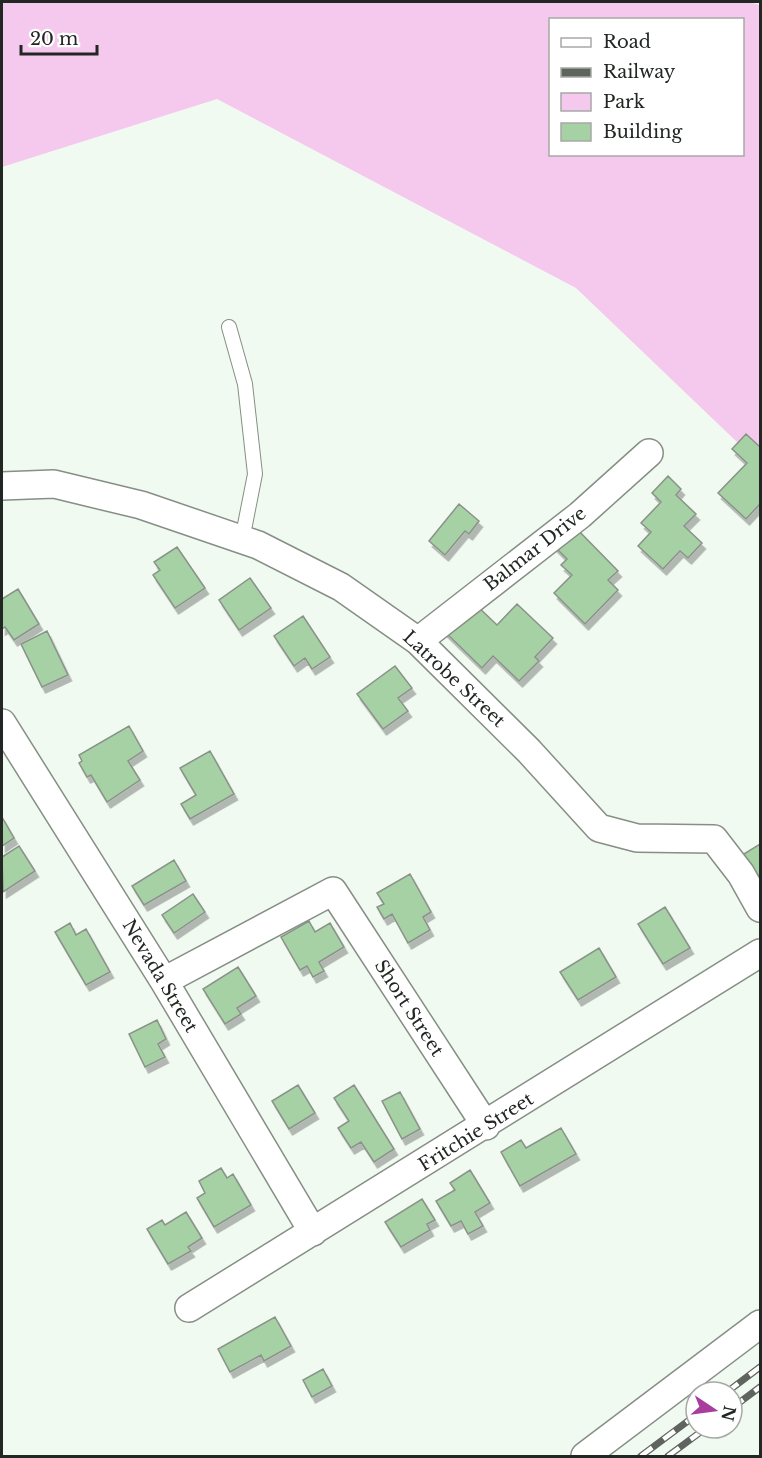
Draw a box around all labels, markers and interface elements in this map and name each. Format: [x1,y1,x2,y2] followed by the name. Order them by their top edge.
[21,18,98,56] scale bar
[549,18,744,156] legend
[30,28,78,50] text: 20 m
[603,31,651,53] text: Road
[603,61,676,83] text: Railway
[603,91,645,113] text: Park
[603,121,682,143] text: Building
[480,502,590,596] street label: Balmar Drive
[398,626,510,732] street label: Latrobe Street
[118,916,202,1037] street label: Nevada Street
[370,956,448,1060] street label: Short Street
[415,1088,538,1176] street label: Fritchie Street
[684,1380,744,1440] north arrow
[717,1404,740,1423] text: N

